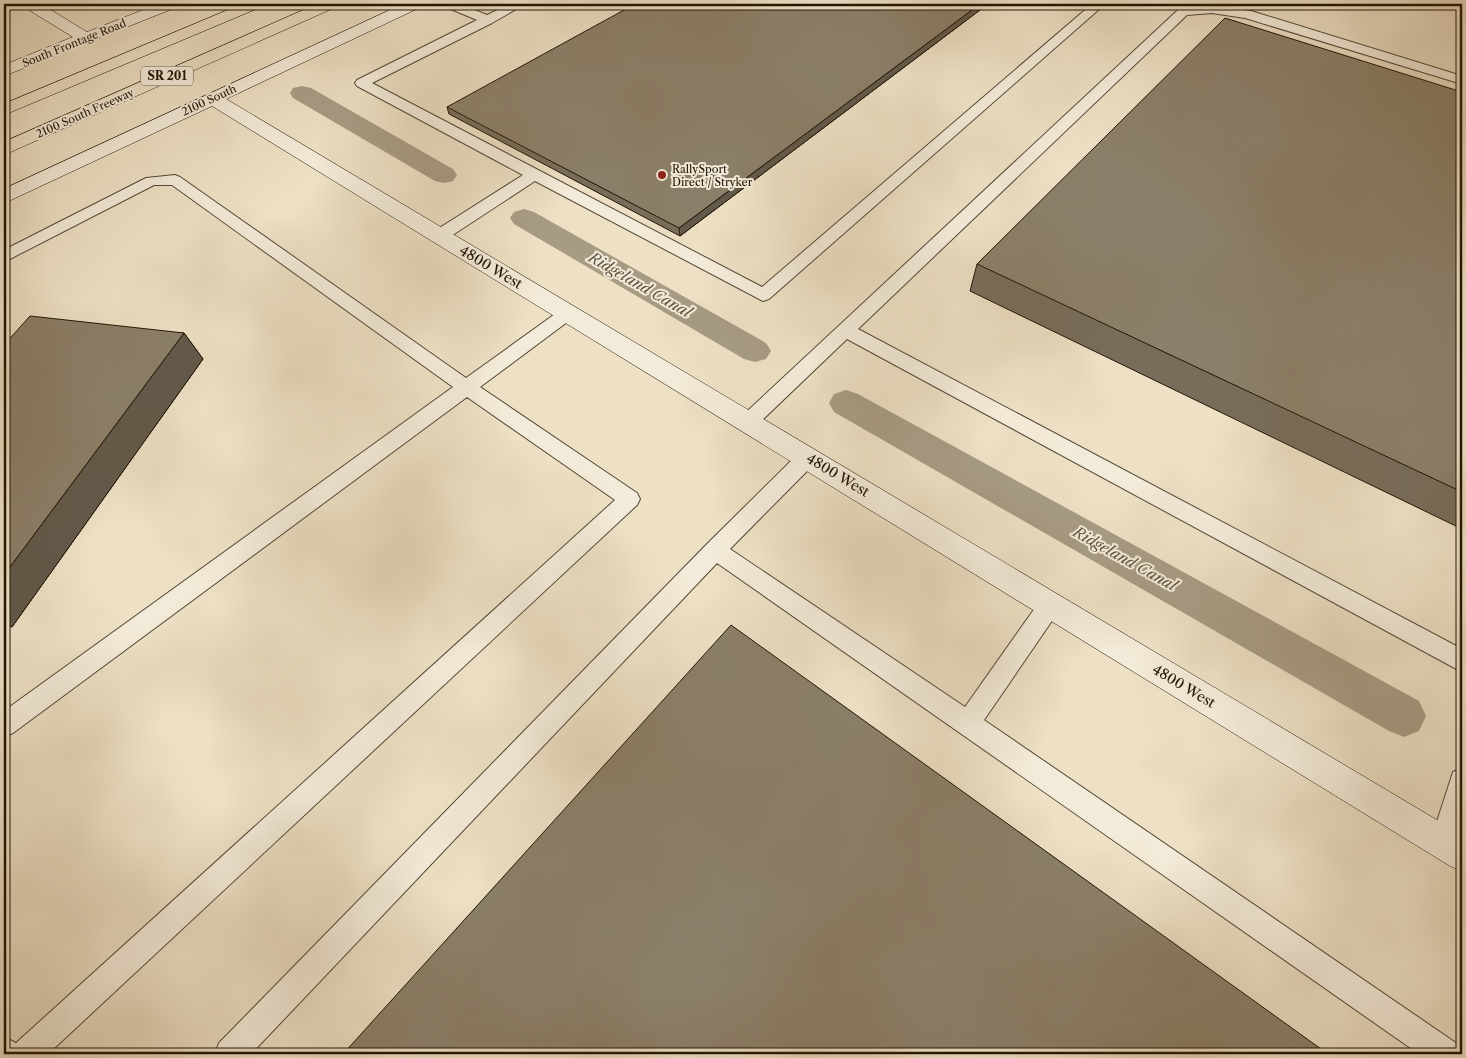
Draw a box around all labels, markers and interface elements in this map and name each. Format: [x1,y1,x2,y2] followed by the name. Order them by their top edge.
[20,16,128,70] street label: South Frontage Road
[141,66,193,85] road number: SR 201
[179,81,239,119] street label: 2100 South
[34,85,137,141] street label: 2100 South Freeway
[672,162,753,189] place label: RallySport Direct / Stryker
[656,169,668,181] marker: RallySport Direct / Stryker
[456,241,526,293] street label: 4800 West
[585,247,697,323] water label: Ridgeland Canal
[803,449,873,501] street label: 4800 West
[1069,522,1182,596] water label: Ridgeland Canal
[1149,660,1219,712] street label: 4800 West

